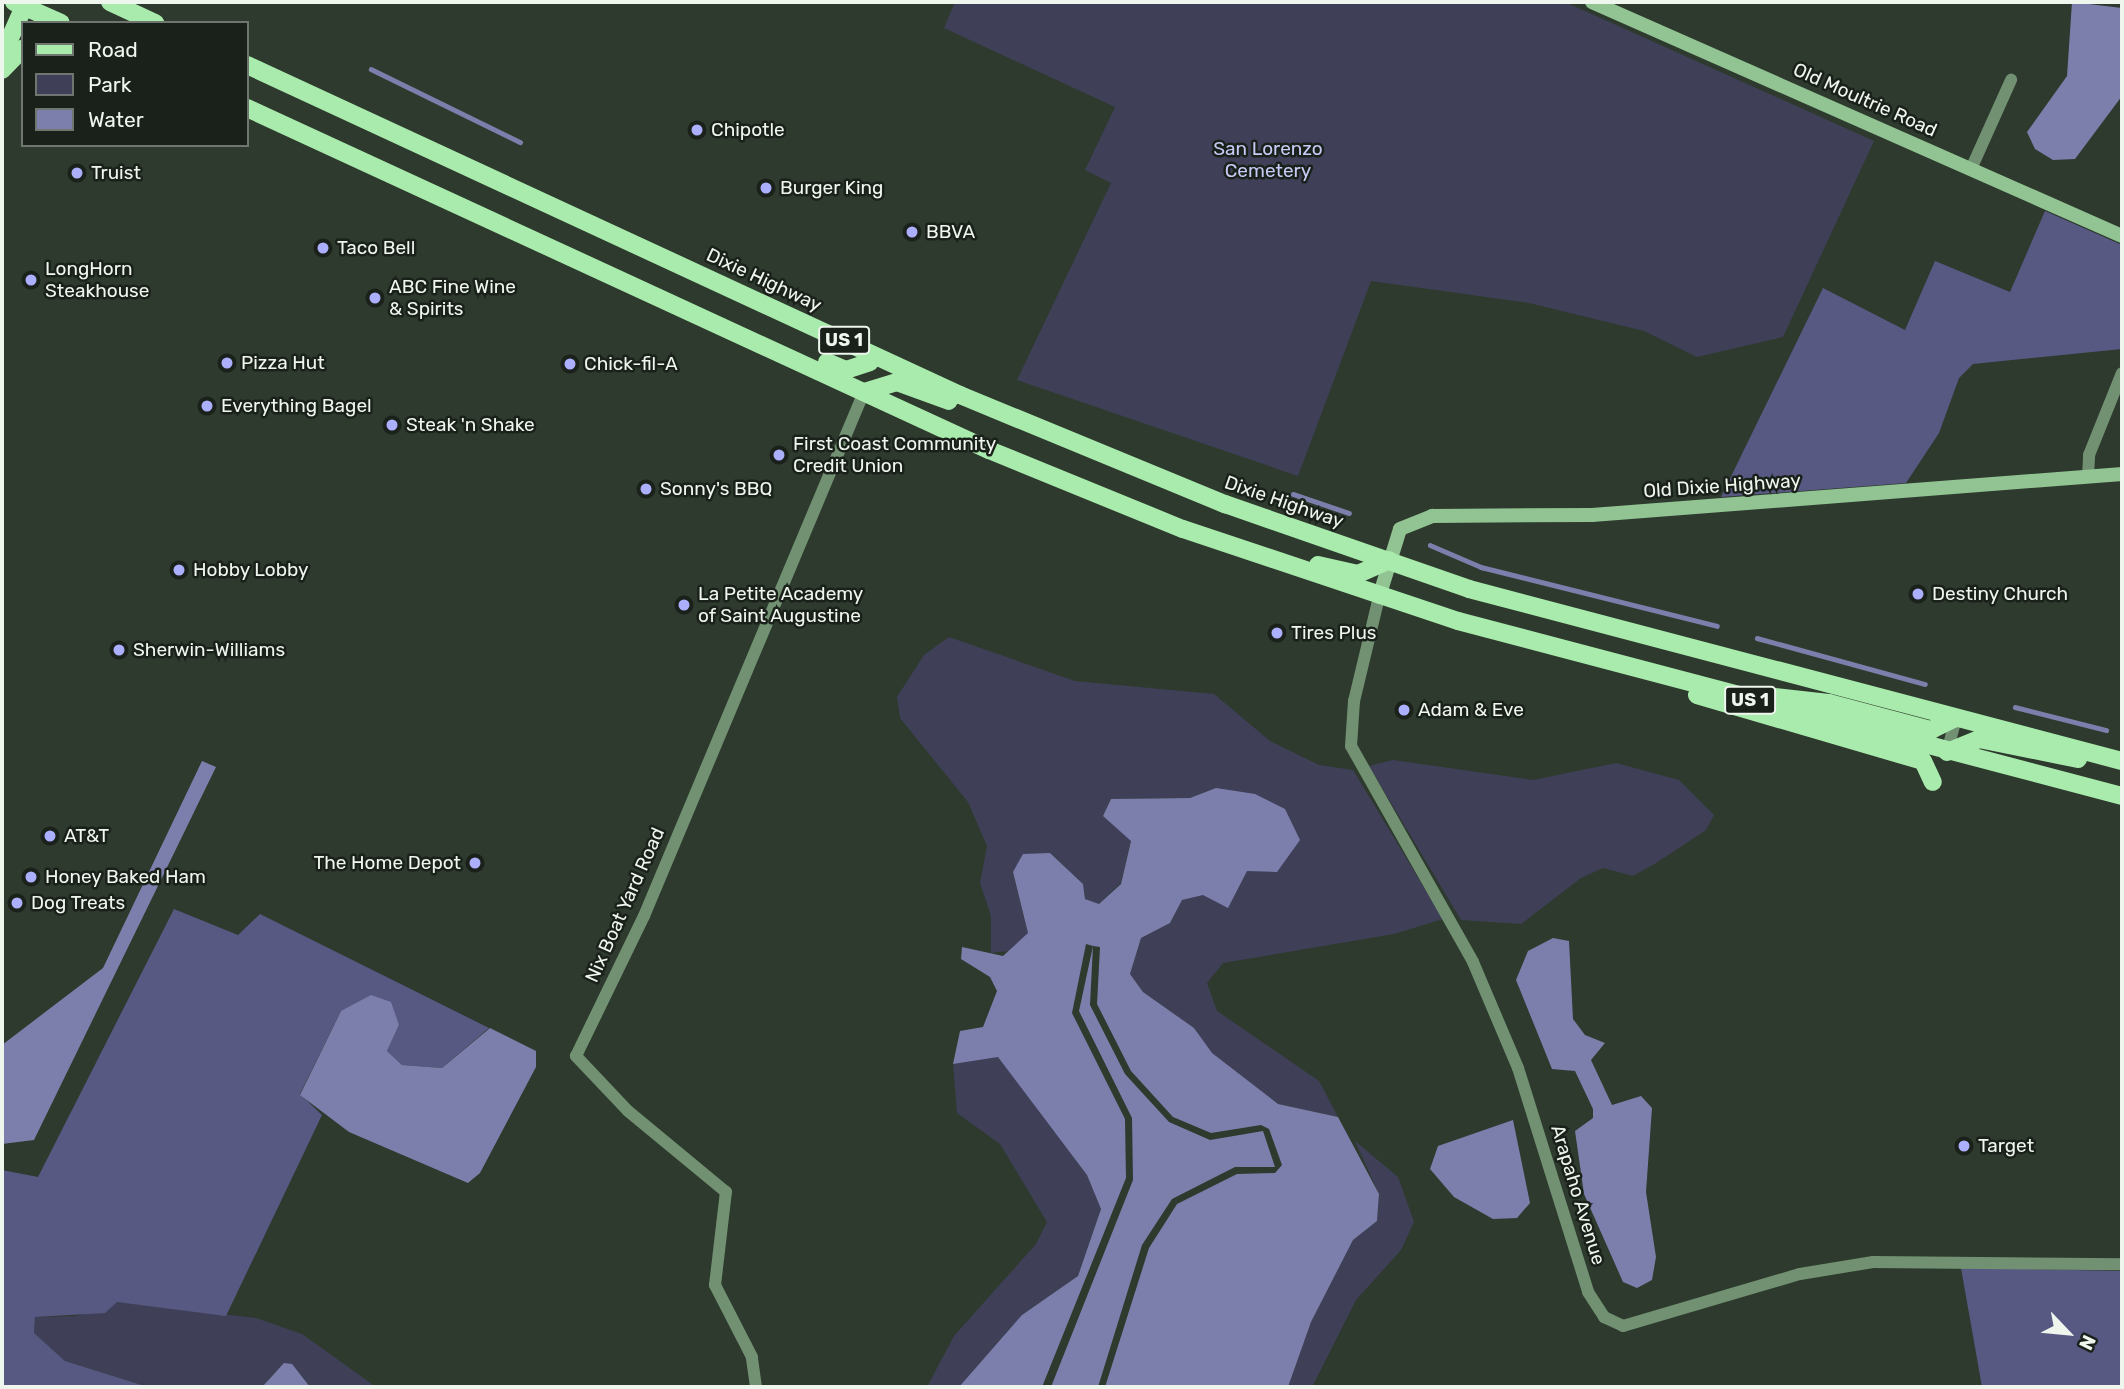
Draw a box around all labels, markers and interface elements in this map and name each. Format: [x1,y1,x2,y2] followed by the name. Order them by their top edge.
[21,21,248,147] legend
[88,37,138,62] text: Road
[1790,58,1940,142] street label: Old Moultrie Road
[88,72,132,97] text: Park
[88,107,144,132] text: Water
[711,119,785,141] place label: Chipotle
[689,122,705,138] marker: Chipotle
[1213,138,1323,182] park label: San Lorenzo Cemetery
[91,162,141,184] place label: Truist
[69,165,85,181] marker: Truist
[780,177,884,199] place label: Burger King
[758,180,774,196] marker: Burger King
[926,221,975,243] place label: BBVA
[904,224,920,240] marker: BBVA
[337,237,415,259] place label: Taco Bell
[315,240,331,256] marker: Taco Bell
[703,243,825,317] street label: Dixie Highway
[45,258,149,302] place label: LongHorn Steakhouse
[23,272,39,288] marker: LongHorn Steakhouse
[389,276,516,320] place label: ABC Fine Wine & Spirits
[367,290,383,306] marker: ABC Fine Wine & Spirits
[818,326,870,354] road number: US 1
[241,352,325,374] place label: Pizza Hut
[584,353,678,375] place label: Chick-fil-A
[219,355,235,371] marker: Pizza Hut
[562,356,578,372] marker: Chick-fil-A
[221,395,372,417] place label: Everything Bagel
[199,398,215,414] marker: Everything Bagel
[406,414,535,436] place label: Steak 'n Shake
[384,417,400,433] marker: Steak 'n Shake
[793,433,996,477] place label: First Coast Community Credit Union
[771,447,787,463] marker: First Coast Community Credit Union
[1642,469,1802,503] street label: Old Dixie Highway
[1221,471,1347,533] street label: Dixie Highway
[660,478,772,500] place label: Sonny's BBQ
[638,481,654,497] marker: Sonny's BBQ
[193,559,309,581] place label: Hobby Lobby
[171,562,187,578] marker: Hobby Lobby
[698,583,864,627] place label: La Petite Academy of Saint Augustine
[1932,583,2069,605] place label: Destiny Church
[1910,586,1926,602] marker: Destiny Church
[676,597,692,613] marker: La Petite Academy of Saint Augustine
[1291,622,1377,644] place label: Tires Plus
[1269,625,1285,641] marker: Tires Plus
[133,639,285,661] place label: Sherwin-Williams
[111,642,127,658] marker: Sherwin-Williams
[1724,686,1776,714] road number: US 1
[1418,699,1524,721] place label: Adam & Eve
[1396,702,1412,718] marker: Adam & Eve
[580,824,670,986] street label: Nix Boat Yard Road
[64,825,109,847] place label: AT&T
[42,828,58,844] marker: AT&T
[314,852,461,874] place label: The Home Depot
[467,855,483,871] marker: The Home Depot
[45,866,206,888] place label: Honey Baked Ham
[23,869,39,885] marker: Honey Baked Ham
[31,892,126,914] place label: Dog Treats
[9,895,25,911] marker: Dog Treats
[1546,1122,1610,1268] street label: Arapaho Avenue
[1978,1135,2034,1157] place label: Target
[1956,1138,1972,1154] marker: Target
[2033,1298,2103,1368] north arrow
[2074,1331,2101,1354] text: N

